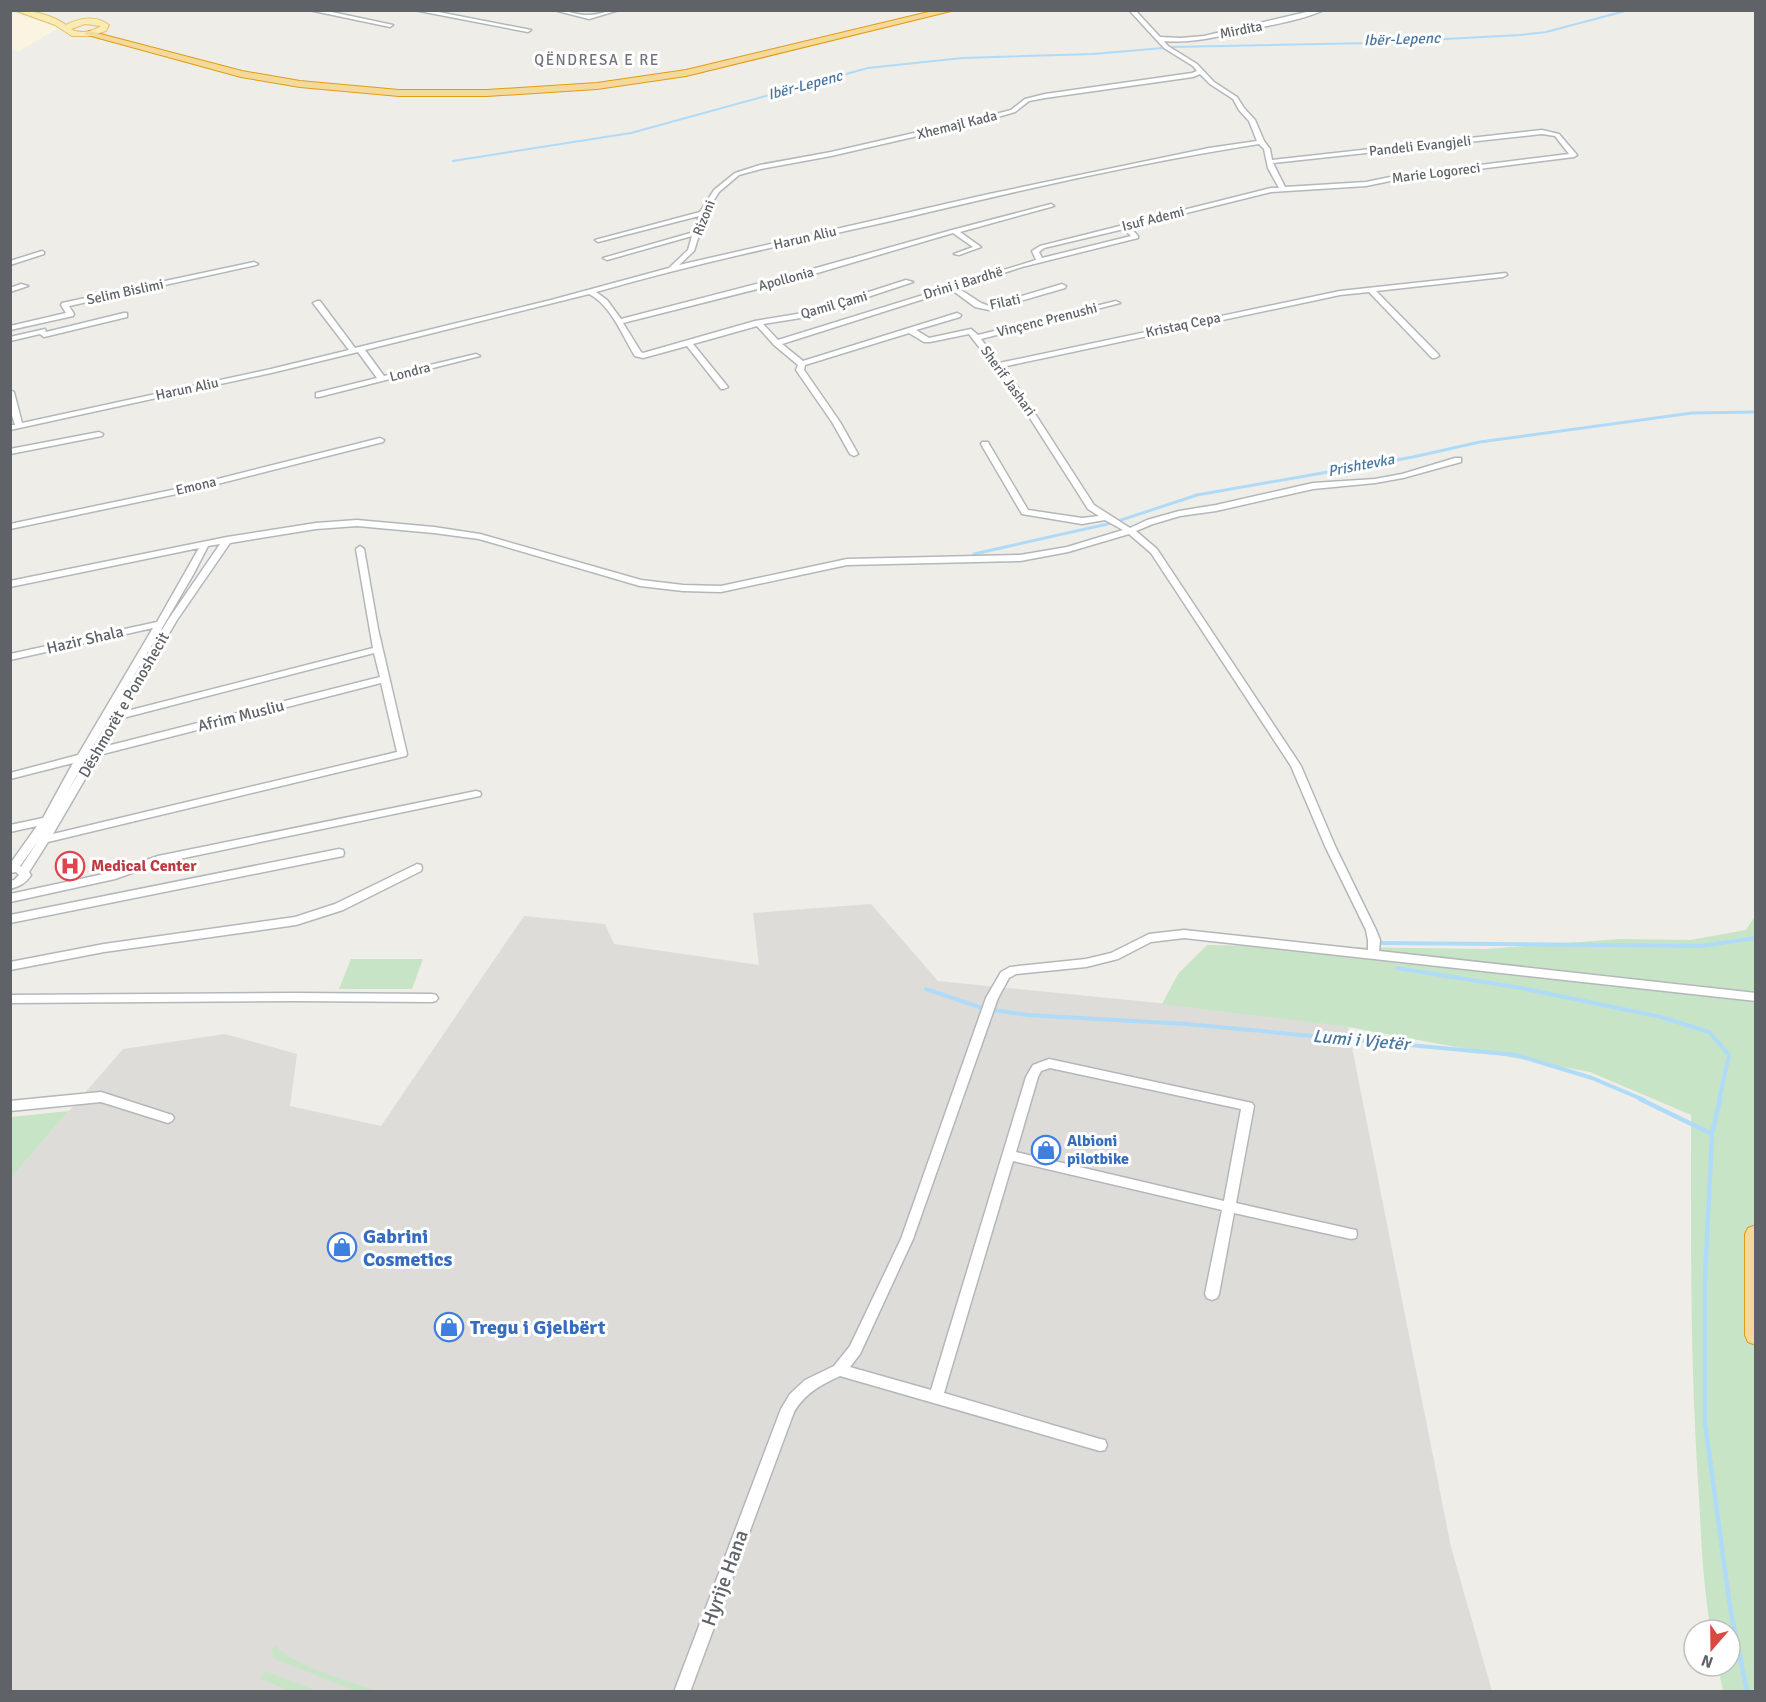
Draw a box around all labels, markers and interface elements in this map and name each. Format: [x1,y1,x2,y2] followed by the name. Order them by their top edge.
[1218,18,1264,42] street label: Mirdita
[1364,29,1441,49] water label: Ibër-Lepenc
[534,51,660,69] district label: QËNDRESA E RE
[766,66,845,104] water label: Ibër-Lepenc
[915,107,999,143] street label: Xhemajl Kada
[1368,132,1472,160] street label: Pandeli Evangjeli
[1391,159,1481,187] street label: Marie Logoreci
[689,198,719,238] street label: Rizoni
[1120,203,1186,235] street label: Isuf Ademi
[772,223,838,253] street label: Harun Aliu
[756,263,816,295] street label: Apollonia
[921,263,1005,303] street label: Drini i Bardhë
[85,276,165,308] street label: Selim Bislimi
[799,287,869,323] street label: Qamil Çami
[988,290,1022,314] street label: Filati
[995,299,1099,341] street label: Vinçenc Prenushi
[1144,309,1222,341] street label: Kristaq Cepa
[977,343,1039,419] street label: Sherif Jashari
[388,359,432,385] street label: Londra
[154,374,220,404] street label: Harun Aliu
[1326,450,1396,480] water label: Prishtevka
[174,473,218,499] street label: Emona
[45,621,125,659] street label: Hazir Shala
[74,628,174,781] street label: Dëshmorët e Ponoshecit
[196,696,286,736] street label: Afrim Musliu
[54,850,86,882] hospital icon: Medical Center
[91,856,197,876] place label: Medical Center
[1312,1025,1413,1055] water label: Lumi i Vjetër
[1067,1131,1129,1169] place label: Albioni pilotbike
[1030,1134,1062,1166] shop icon: Albioni pilotbike
[363,1224,452,1272] place label: Gabrini Cosmetics
[326,1231,358,1263] shop icon: Gabrini Cosmetics
[433,1311,465,1343] shop icon: Tregu i Gjelbërt
[470,1315,606,1340] place label: Tregu i Gjelbërt
[696,1526,754,1630] street label: Hyrije Hana
[1682,1618,1742,1678] north arrow
[1699,1650,1716,1672] text: N

